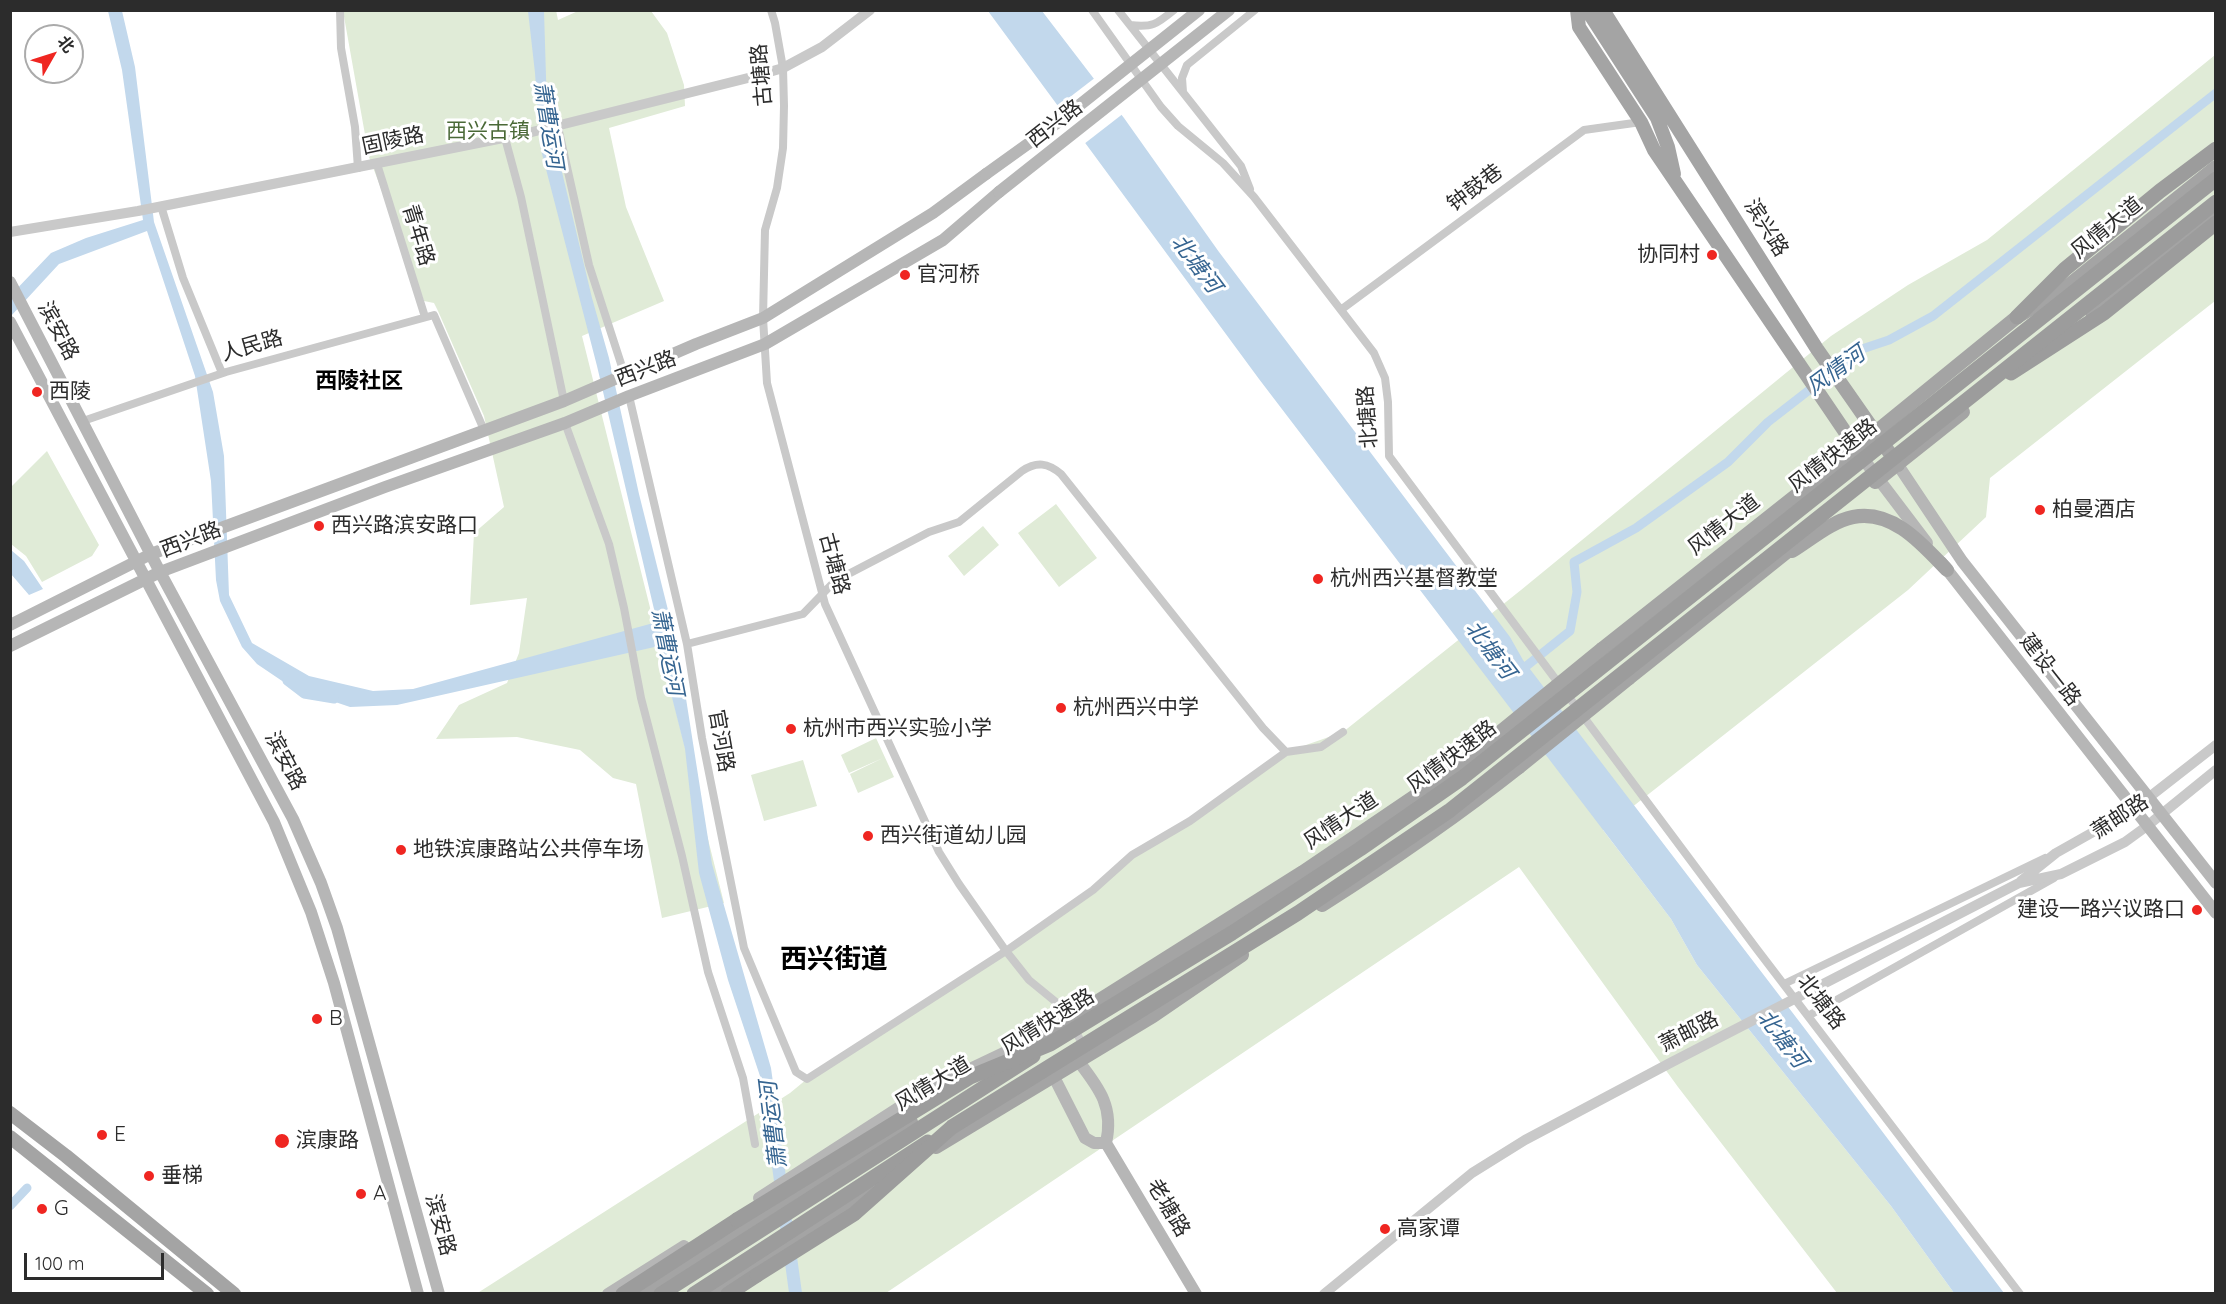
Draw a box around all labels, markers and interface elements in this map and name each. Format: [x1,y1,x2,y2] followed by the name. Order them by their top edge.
[24,24,84,84] north arrow
[54,31,79,56] text: 北
[747,43,777,107] street label: 古塘路
[528,79,568,171] water label: 萧曹运河
[1022,95,1088,153] street label: 西兴路
[446,119,530,145] park label: 西兴古镇
[360,122,426,160] street label: 固陵路
[1442,159,1508,217] street label: 钟鼓巷
[2066,192,2148,264] street label: 风情大道
[1739,195,1793,261] street label: 滨兴路
[397,201,439,269] street label: 青年路
[1166,230,1226,298] water label: 北塘河
[1637,242,1700,268] place label: 协同村
[1705,248,1719,262] marker: 协同村
[917,262,980,288] place label: 官河桥
[898,268,912,282] marker: 官河桥
[32,297,84,365] street label: 滨安路
[218,325,286,367] street label: 人民路
[1802,341,1870,401] water label: 风情河
[612,346,680,392] street label: 西兴路
[315,368,403,394] district label: 西陵社区
[49,379,91,405] place label: 西陵
[30,385,44,399] marker: 西陵
[1353,385,1383,449] street label: 北塘路
[1784,414,1882,498] street label: 风情快速路
[1683,489,1765,561] street label: 风情大道
[2052,497,2136,523] place label: 柏曼酒店
[2033,503,2047,517] marker: 柏曼酒店
[331,513,478,539] place label: 西兴路滨安路口
[157,517,225,563] street label: 西兴路
[312,519,326,533] marker: 西兴路滨安路口
[814,530,854,598] street label: 古塘路
[1330,566,1498,592] place label: 杭州西兴基督教堂
[1311,572,1325,586] marker: 杭州西兴基督教堂
[646,606,688,698] water label: 萧曹运河
[1460,616,1520,684] water label: 北塘河
[2014,629,2086,711] street label: 建设一路
[1073,695,1199,721] place label: 杭州西兴中学
[1054,701,1068,715] marker: 杭州西兴中学
[703,708,739,774] street label: 官河路
[1402,715,1502,799] street label: 风情快速路
[803,716,992,742] place label: 杭州市西兴实验小学
[784,722,798,736] marker: 杭州市西兴实验小学
[259,727,311,795] street label: 滨安路
[1299,787,1383,855] street label: 风情大道
[2087,789,2153,845] street label: 萧邮路
[880,823,1027,849] place label: 西兴街道幼儿园
[861,829,875,843] marker: 西兴街道幼儿园
[413,837,644,863] place label: 地铁滨康路站公共停车场
[394,843,408,857] marker: 地铁滨康路站公共停车场
[2017,897,2185,923] place label: 建设一路兴议路口
[2190,903,2204,917] marker: 建设一路兴议路口
[780,944,888,976] district label: 西兴街道
[1792,969,1850,1035] street label: 北塘路
[997,983,1099,1061] street label: 风情快速路
[1752,1005,1812,1073] water label: 北塘河
[329,1006,343,1032] place label: B
[1655,1006,1723,1058] street label: 萧邮路
[310,1012,324,1026] marker: B
[891,1052,975,1116] street label: 风情大道
[756,1080,792,1170] water label: 萧曹运河
[114,1122,126,1148] place label: E
[95,1128,109,1142] marker: E
[296,1128,359,1154] place label: 滨康路
[273,1132,291,1150] marker: 滨康路
[161,1163,203,1189] place label: 垂梯
[142,1169,156,1183] marker: 垂梯
[1141,1175,1195,1241] street label: 老塘路
[373,1181,387,1207] place label: A
[354,1187,368,1201] marker: A
[420,1191,460,1259] street label: 滨安路
[54,1196,69,1222] place label: G
[35,1202,49,1216] marker: G
[1397,1216,1460,1242] place label: 高家谭
[1378,1222,1392,1236] marker: 高家谭
[27,1241,166,1279] scale bar
[35,1252,84,1275] text: 100 m

